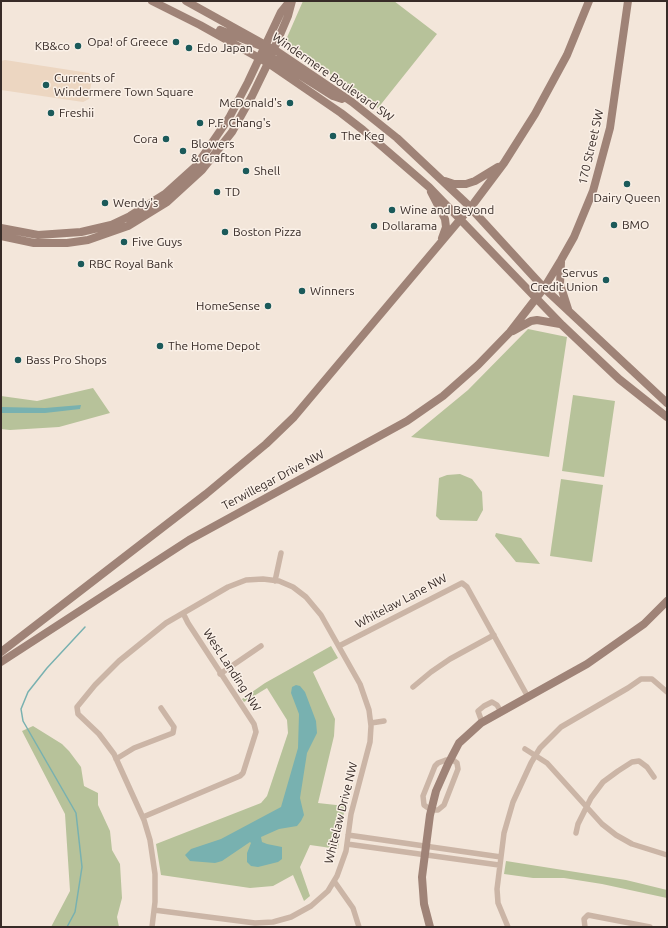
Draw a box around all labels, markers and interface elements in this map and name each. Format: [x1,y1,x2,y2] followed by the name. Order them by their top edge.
[269,29,397,125] street label: Windermere Boulevard SW
[87,35,168,49] place label: Opa! of Greece
[171,37,181,47] marker: Opa! of Greece
[35,39,70,53] place label: KB&co
[73,41,83,51] marker: KB&co
[197,41,253,55] place label: Edo Japan
[184,43,194,53] marker: Edo Japan
[54,71,194,99] place label: Currents of Windermere Town Square
[41,80,51,90] marker: Currents of Windermere Town Square
[219,96,282,110] place label: McDonald's
[285,98,295,108] marker: McDonald's
[59,106,94,120] place label: Freshii
[46,108,56,118] marker: Freshii
[575,108,607,186] street label: 170 Street SW
[208,116,271,130] place label: P.F. Chang's
[195,118,205,128] marker: P.F. Chang's
[341,129,385,143] place label: The Keg
[328,131,338,141] marker: The Keg
[133,132,158,146] place label: Cora
[161,134,171,144] marker: Cora
[191,137,243,165] place label: Blowers & Grafton
[178,146,188,156] marker: Blowers & Grafton
[254,164,280,178] place label: Shell
[241,166,251,176] marker: Shell
[622,179,632,189] marker: Dairy Queen
[225,185,240,199] place label: TD
[212,187,222,197] marker: TD
[593,191,661,205] place label: Dairy Queen
[113,196,158,210] place label: Wendy's
[100,198,110,208] marker: Wendy's
[400,203,494,217] place label: Wine and Beyond
[387,205,397,215] marker: Wine and Beyond
[622,218,649,232] place label: BMO
[382,219,437,233] place label: Dollarama
[609,220,619,230] marker: BMO
[369,221,379,231] marker: Dollarama
[233,225,301,239] place label: Boston Pizza
[220,227,230,237] marker: Boston Pizza
[132,235,182,249] place label: Five Guys
[119,237,129,247] marker: Five Guys
[89,257,173,271] place label: RBC Royal Bank
[76,259,86,269] marker: RBC Royal Bank
[530,266,598,294] place label: Servus Credit Union
[601,275,611,285] marker: Servus Credit Union
[310,284,354,298] place label: Winners
[297,286,307,296] marker: Winners
[196,299,260,313] place label: HomeSense
[263,301,273,311] marker: HomeSense
[168,339,260,353] place label: The Home Depot
[155,341,165,351] marker: The Home Depot
[26,353,107,367] place label: Bass Pro Shops
[13,355,23,365] marker: Bass Pro Shops
[219,447,327,513] street label: Terwillegar Drive NW
[353,571,449,631] street label: Whitelaw Lane NW
[200,626,264,714] street label: West Landing NW
[321,761,361,865] street label: Whitelaw Drive NW

